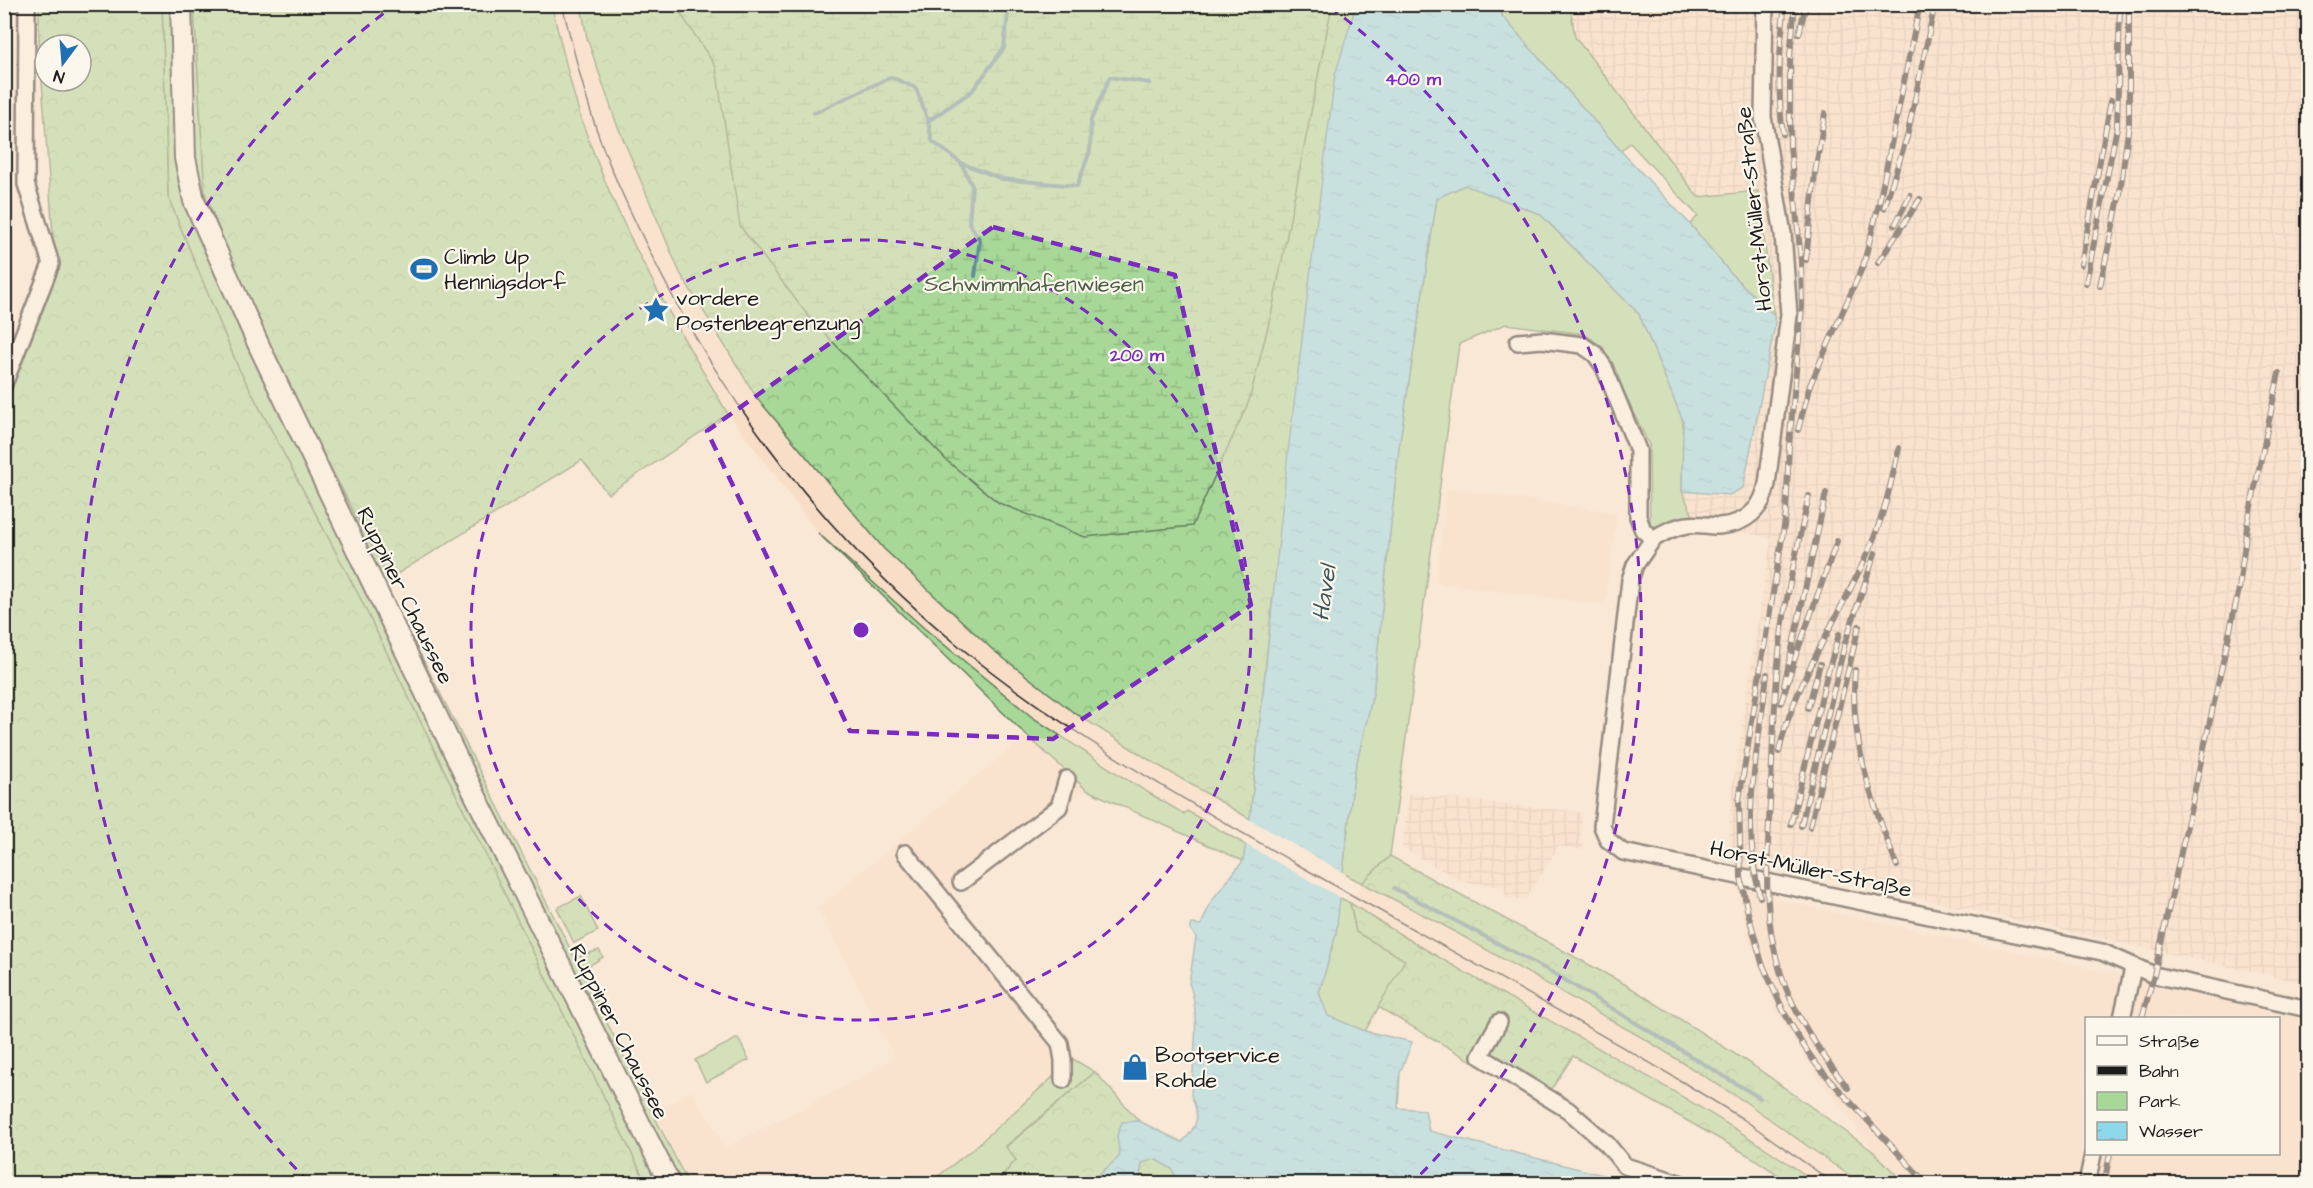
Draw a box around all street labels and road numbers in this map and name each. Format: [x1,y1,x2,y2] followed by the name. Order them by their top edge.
[1728,105,1781,313] street label: Horst-Müller-Straße
[348,502,461,689] street label: Ruppiner Chaussee
[1707,833,1915,906] street label: Horst-Müller-Straße
[561,939,676,1125] street label: Ruppiner Chaussee

